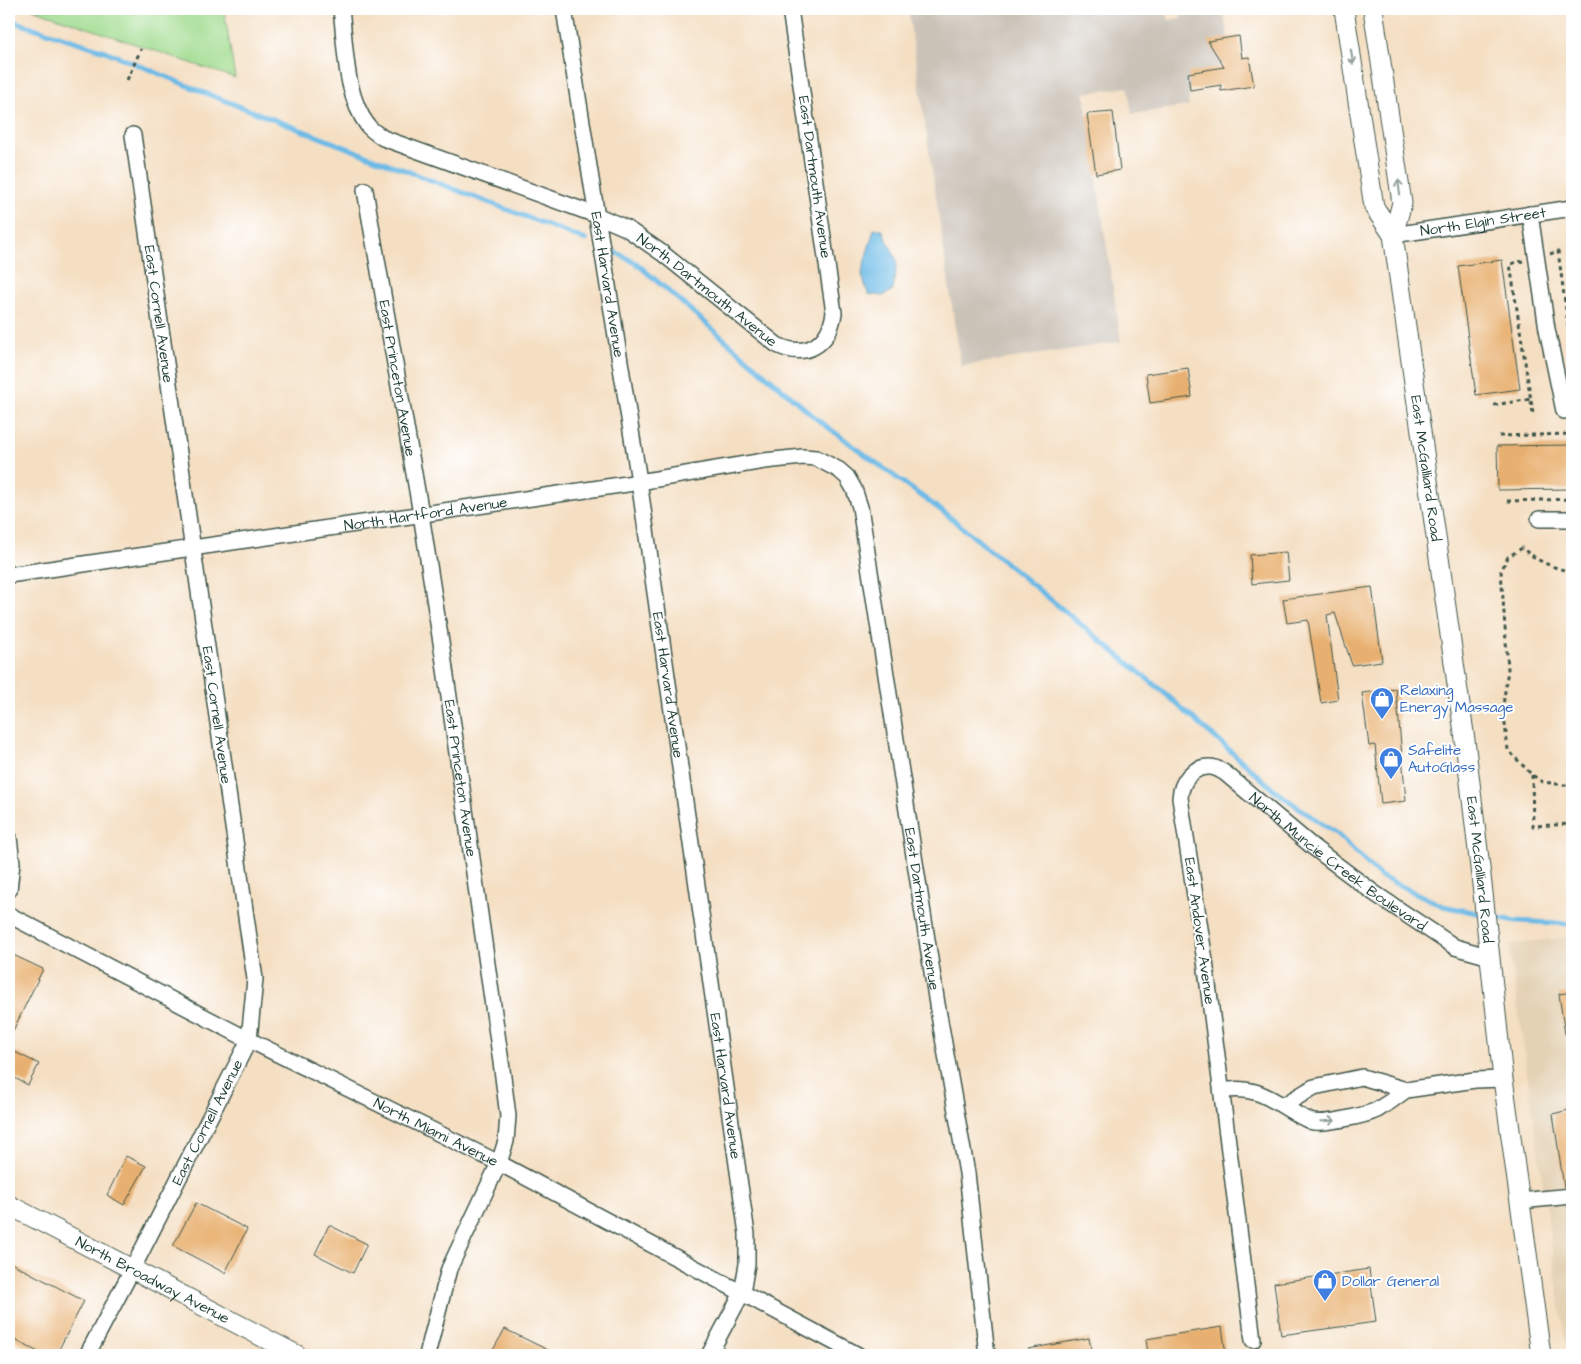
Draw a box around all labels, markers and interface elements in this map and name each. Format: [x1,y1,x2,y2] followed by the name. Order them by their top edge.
[1347,49,1357,65] one-way arrow
[793,95,836,260] street label: East Dartmouth Avenue
[1394,180,1404,196] one-way arrow
[1419,202,1547,242] street label: North Elgin Street
[585,210,629,359] street label: East Harvard Avenue
[632,229,781,352] street label: North Dartmouth Avenue
[138,244,179,384] street label: East Cornell Avenue
[373,299,421,458] street label: East Princeton Avenue
[1405,394,1447,543] street label: East McGalliard Road
[343,492,509,537] street label: North Hartford Avenue
[647,611,689,759] street label: East Harvard Avenue
[196,645,237,785] street label: East Cornell Avenue
[1400,680,1513,719] place label: Relaxing Energy Massage
[1369,686,1395,720] shop icon: Relaxing Energy Massage
[439,699,482,858] street label: East Princeton Avenue
[1408,740,1476,778] place label: Safelite AutoGlass
[1378,746,1404,780] shop icon: Safelite AutoGlass
[1244,788,1431,936] street label: North Muncie Creek Boulevard
[1461,795,1498,944] street label: East McGalliard Road
[899,826,945,992] street label: East Dartmouth Avenue
[1179,856,1220,1006] street label: East Andover Avenue
[704,1012,746,1160] street label: East Harvard Avenue
[167,1056,248,1189] street label: East Cornell Avenue
[370,1093,502,1172] street label: North Miami Avenue
[1319,1117,1335,1126] one-way arrow
[72,1231,233,1329] street label: North Broadway Avenue
[1312,1268,1338,1302] shop icon: Dollar General
[1342,1271,1439,1292] place label: Dollar General

